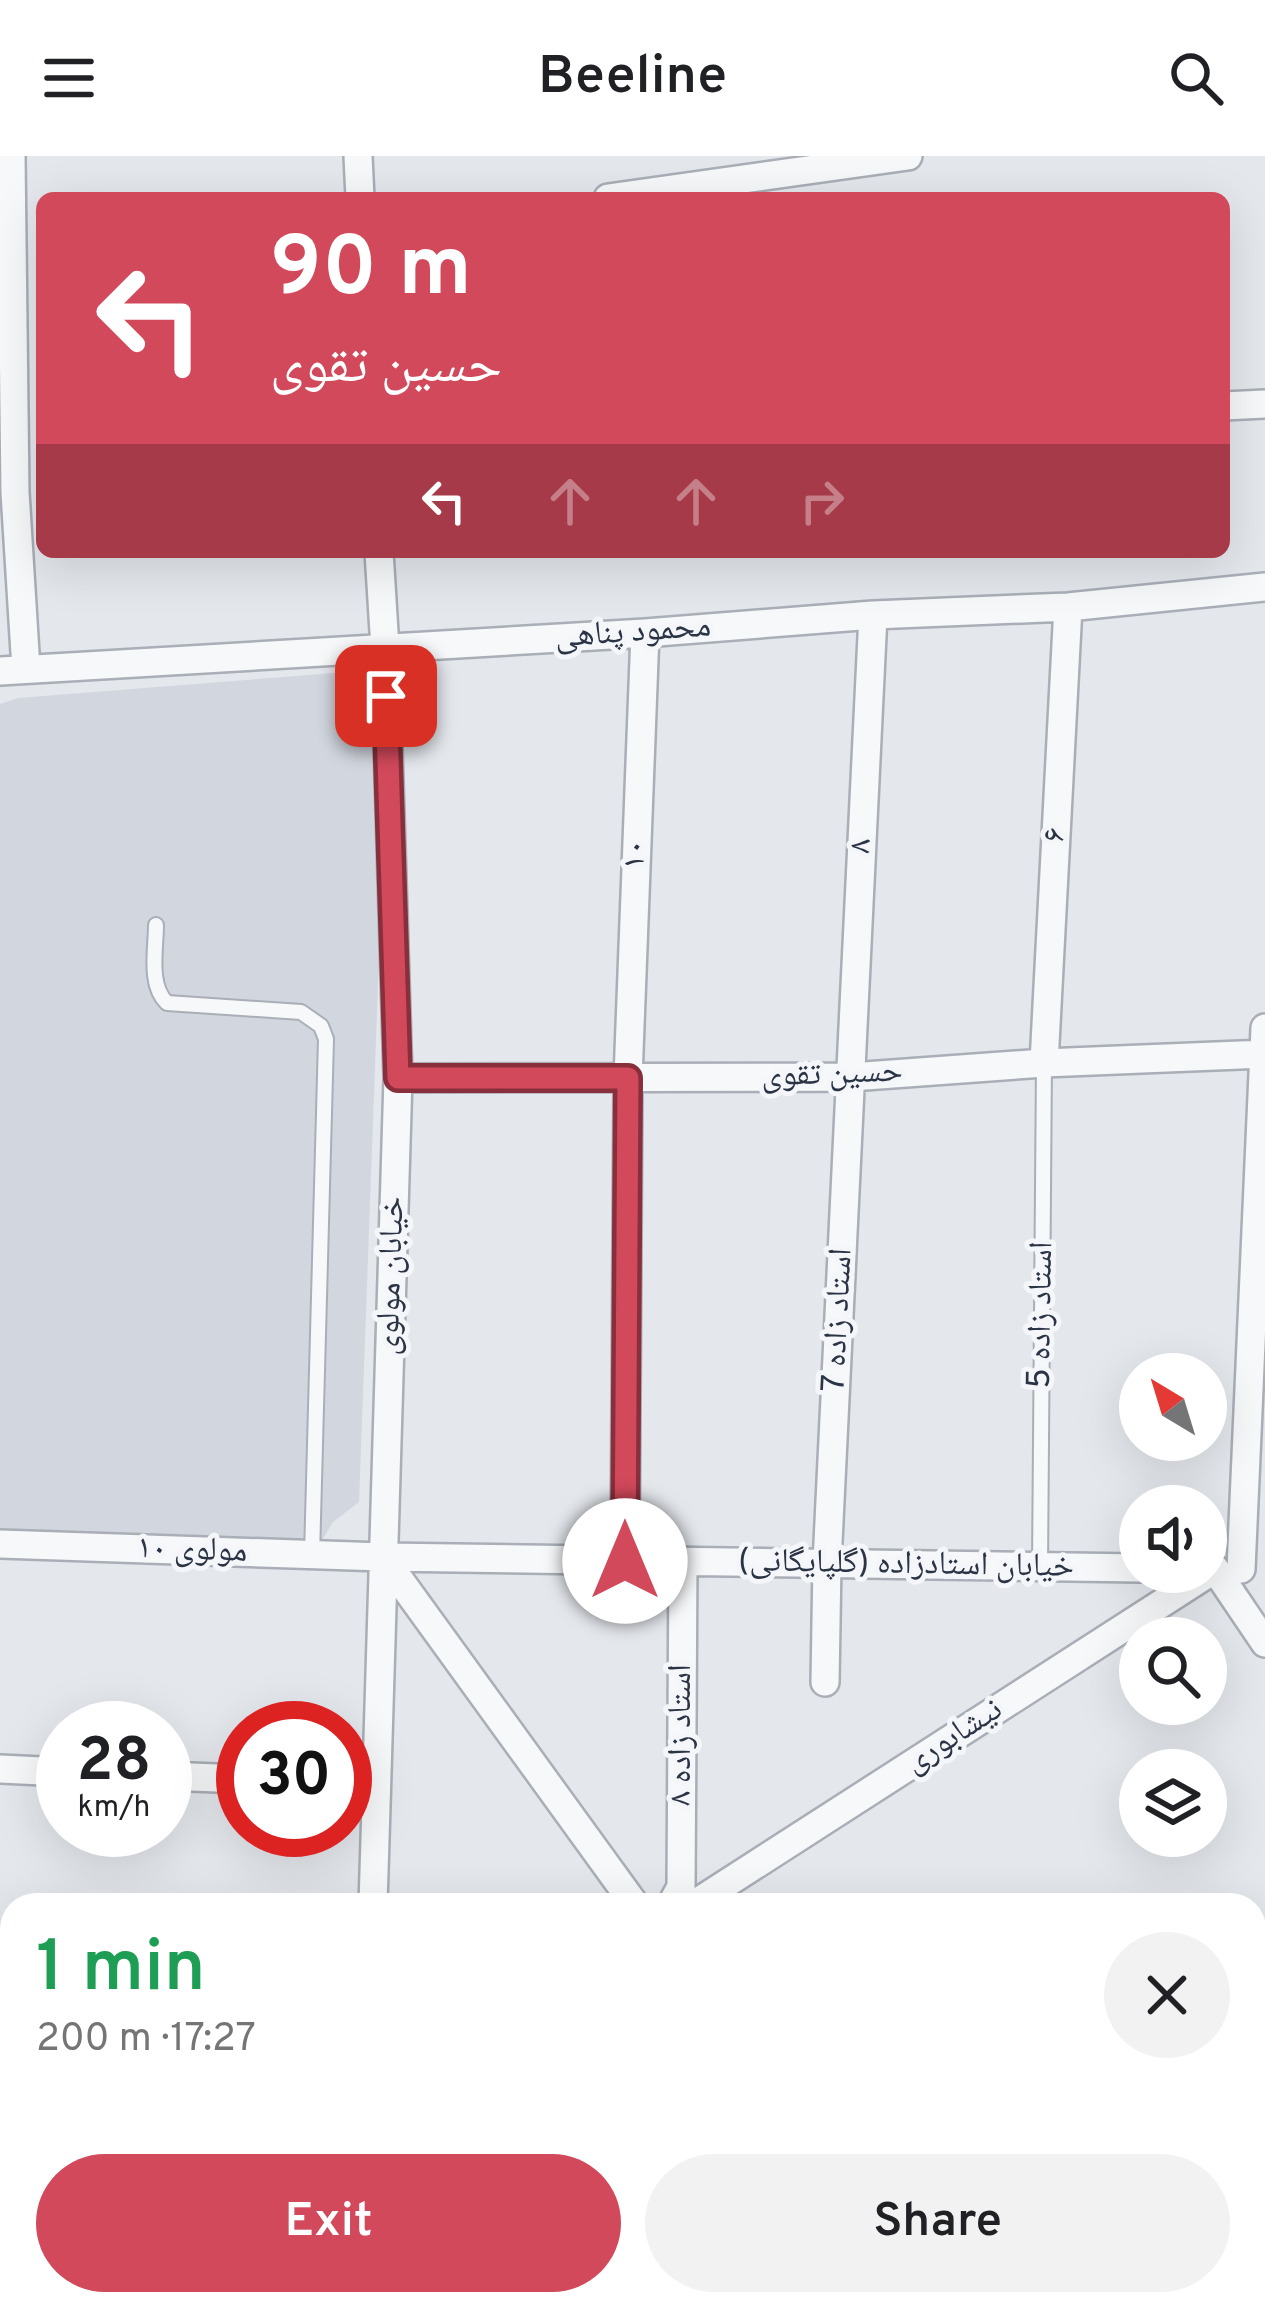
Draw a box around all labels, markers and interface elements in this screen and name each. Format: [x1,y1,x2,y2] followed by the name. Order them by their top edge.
[538,44,727,113] text: Beeline
[36,45,102,111] icon: menu
[1163,45,1229,111] icon: search
[270,219,472,325] text: 90 m
[72,240,228,396] icon: left
[270,333,502,402] text: حسین تقوی
[411,468,477,534] icon: left
[537,468,603,534] icon: ahead
[663,468,729,534] icon: ahead
[789,468,855,534] icon: right
[554,607,712,659] street label: محمود پناهی
[335,645,437,747] pin
[353,663,419,729] icon: arrive
[1035,826,1077,844] street label: ۶
[841,837,883,855] street label: ۸
[614,839,658,871] street label: ۱۰
[760,1052,904,1098] street label: حسین تقوی
[368,1196,416,1356] street label: خیابان مولوی
[1020,1241,1064,1389] street label: استاد زاده 5
[814,1247,864,1393] street label: استاد زاده 7
[1119,1353,1227,1461] north arrow
[1119,1353,1227,1857] map controls
[1119,1485,1227,1593] button: sound
[562,1498,688,1624] position arrow
[136,1528,248,1574] street label: مولوی ۱۰
[738,1541,1074,1589] street label: خیابان استادزاده (گلپایگانی)
[1119,1617,1227,1725] button: search
[661,1664,703,1806] street label: استاد زاده ۸
[897,1690,1011,1784] street label: نیشابوری
[216,1701,372,1857] speed limit sign: 30
[77,1726,151,1802] text: 28
[1119,1749,1227,1857] button: layers
[78,1790,150,1827] text: km/h
[36,1925,206,2017] text: 1 min
[1104,1932,1230,2058] button: close
[36,2016,256,2065] text: 200 m · 17:27
[36,2154,621,2292] button: Exit
[645,2154,1230,2292] button: Share

